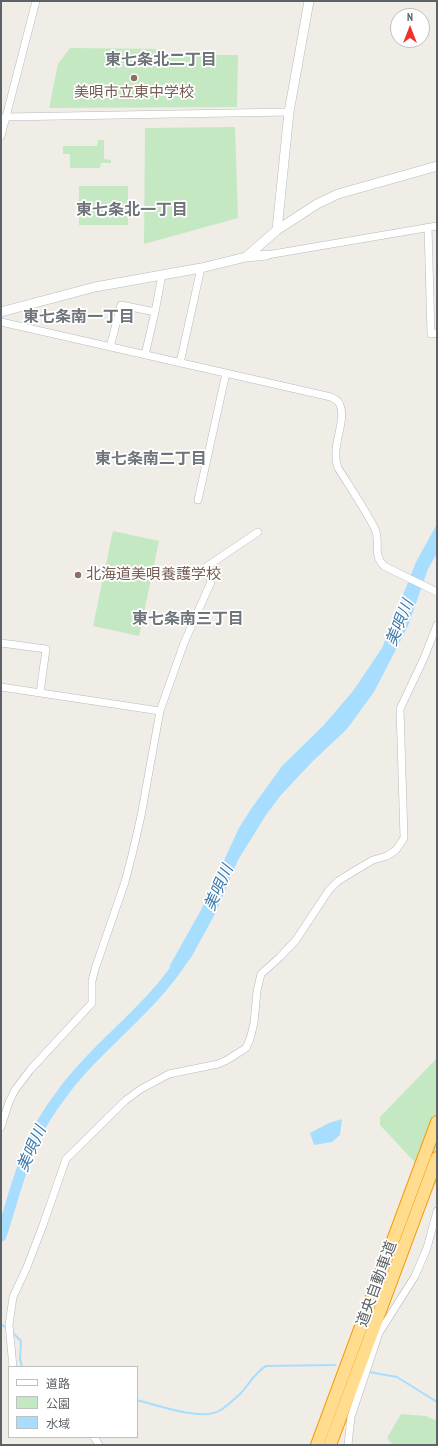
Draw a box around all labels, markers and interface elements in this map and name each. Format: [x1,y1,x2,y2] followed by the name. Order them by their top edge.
[390,8,430,48] north arrow
[407,10,413,24] text: N
[105,50,217,70] district label: 東七条北二丁目
[129,73,139,83] marker: 美唄市立東中学校
[74,84,194,102] place label: 美唄市立東中学校
[76,200,188,220] district label: 東七条北一丁目
[23,307,135,327] district label: 東七条南一丁目
[95,449,207,469] district label: 東七条南二丁目
[86,566,221,584] place label: 北海道美唄養護学校
[73,570,83,580] marker: 北海道美唄養護学校
[382,597,418,649] water label: 美唄川
[132,609,244,629] district label: 東七条南三丁目
[200,862,238,914] water label: 美唄川
[13,1123,51,1175] water label: 美唄川
[353,1239,401,1329] street label: 道央自動車道
[8,1366,138,1438] legend
[46,1376,70,1391] text: 道路
[46,1396,70,1411] text: 公園
[46,1416,70,1431] text: 水域

